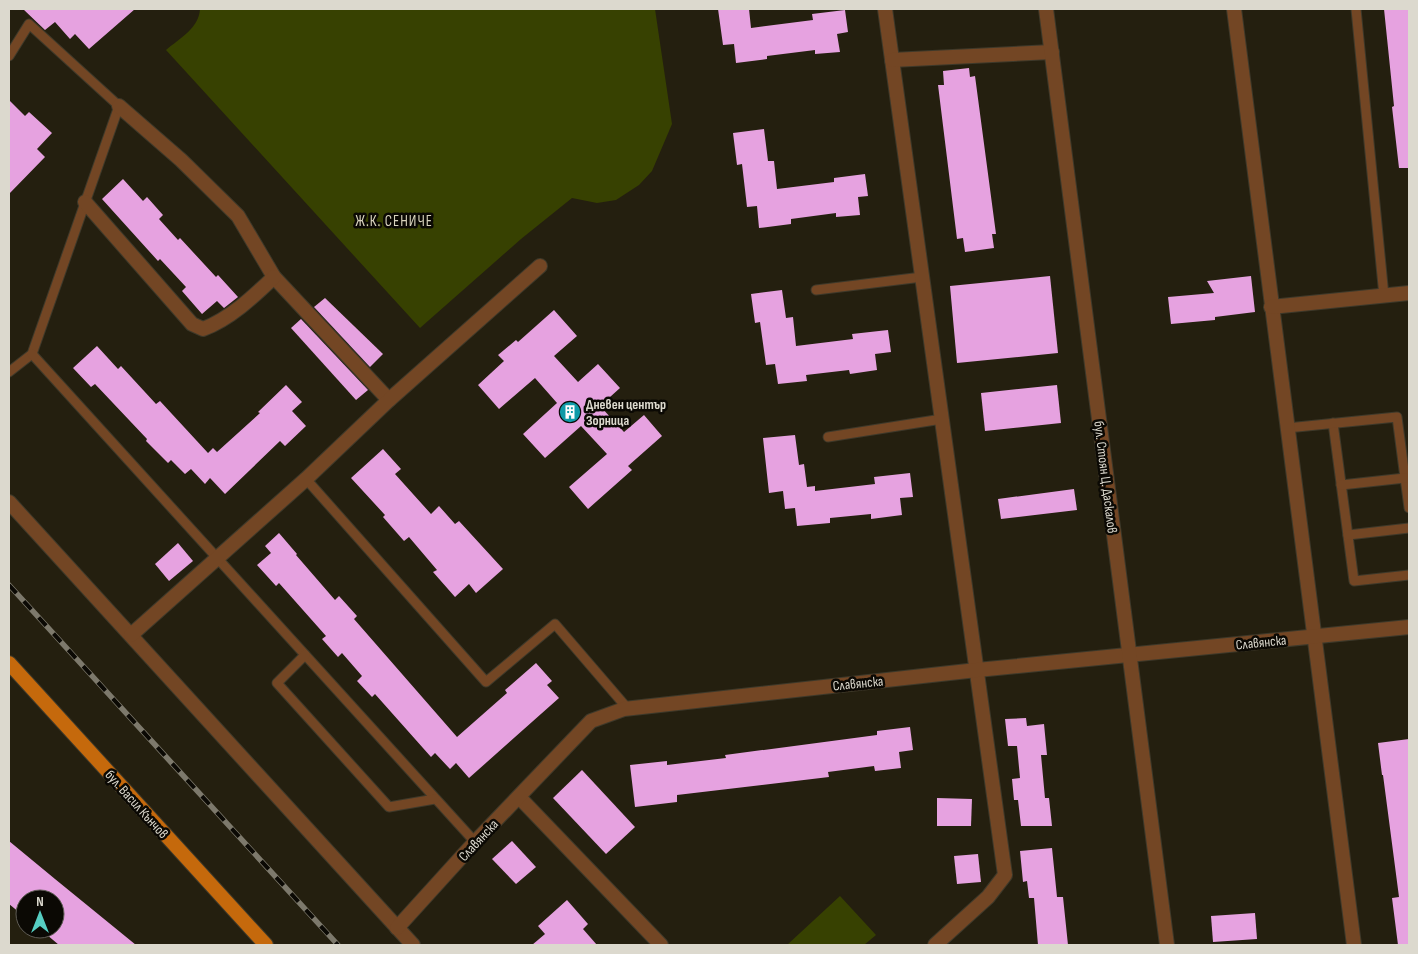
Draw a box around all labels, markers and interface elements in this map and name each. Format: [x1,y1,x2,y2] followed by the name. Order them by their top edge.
[355,212,433,231] district label: Ж.К. СЕНИЧЕ
[586,396,666,429] place label: Дневен център Зорница
[558,400,582,424] building icon: Дневен център Зорница
[1090,420,1121,534] street label: бул. Стоян Ц. Даскалов
[1235,631,1287,654] street label: Славянска
[832,672,884,695] street label: Славянска
[101,767,172,842] street label: бул. Васил Кънчов
[455,816,502,865] street label: Славянска
[15,889,65,939] north arrow
[36,893,44,910] text: N

